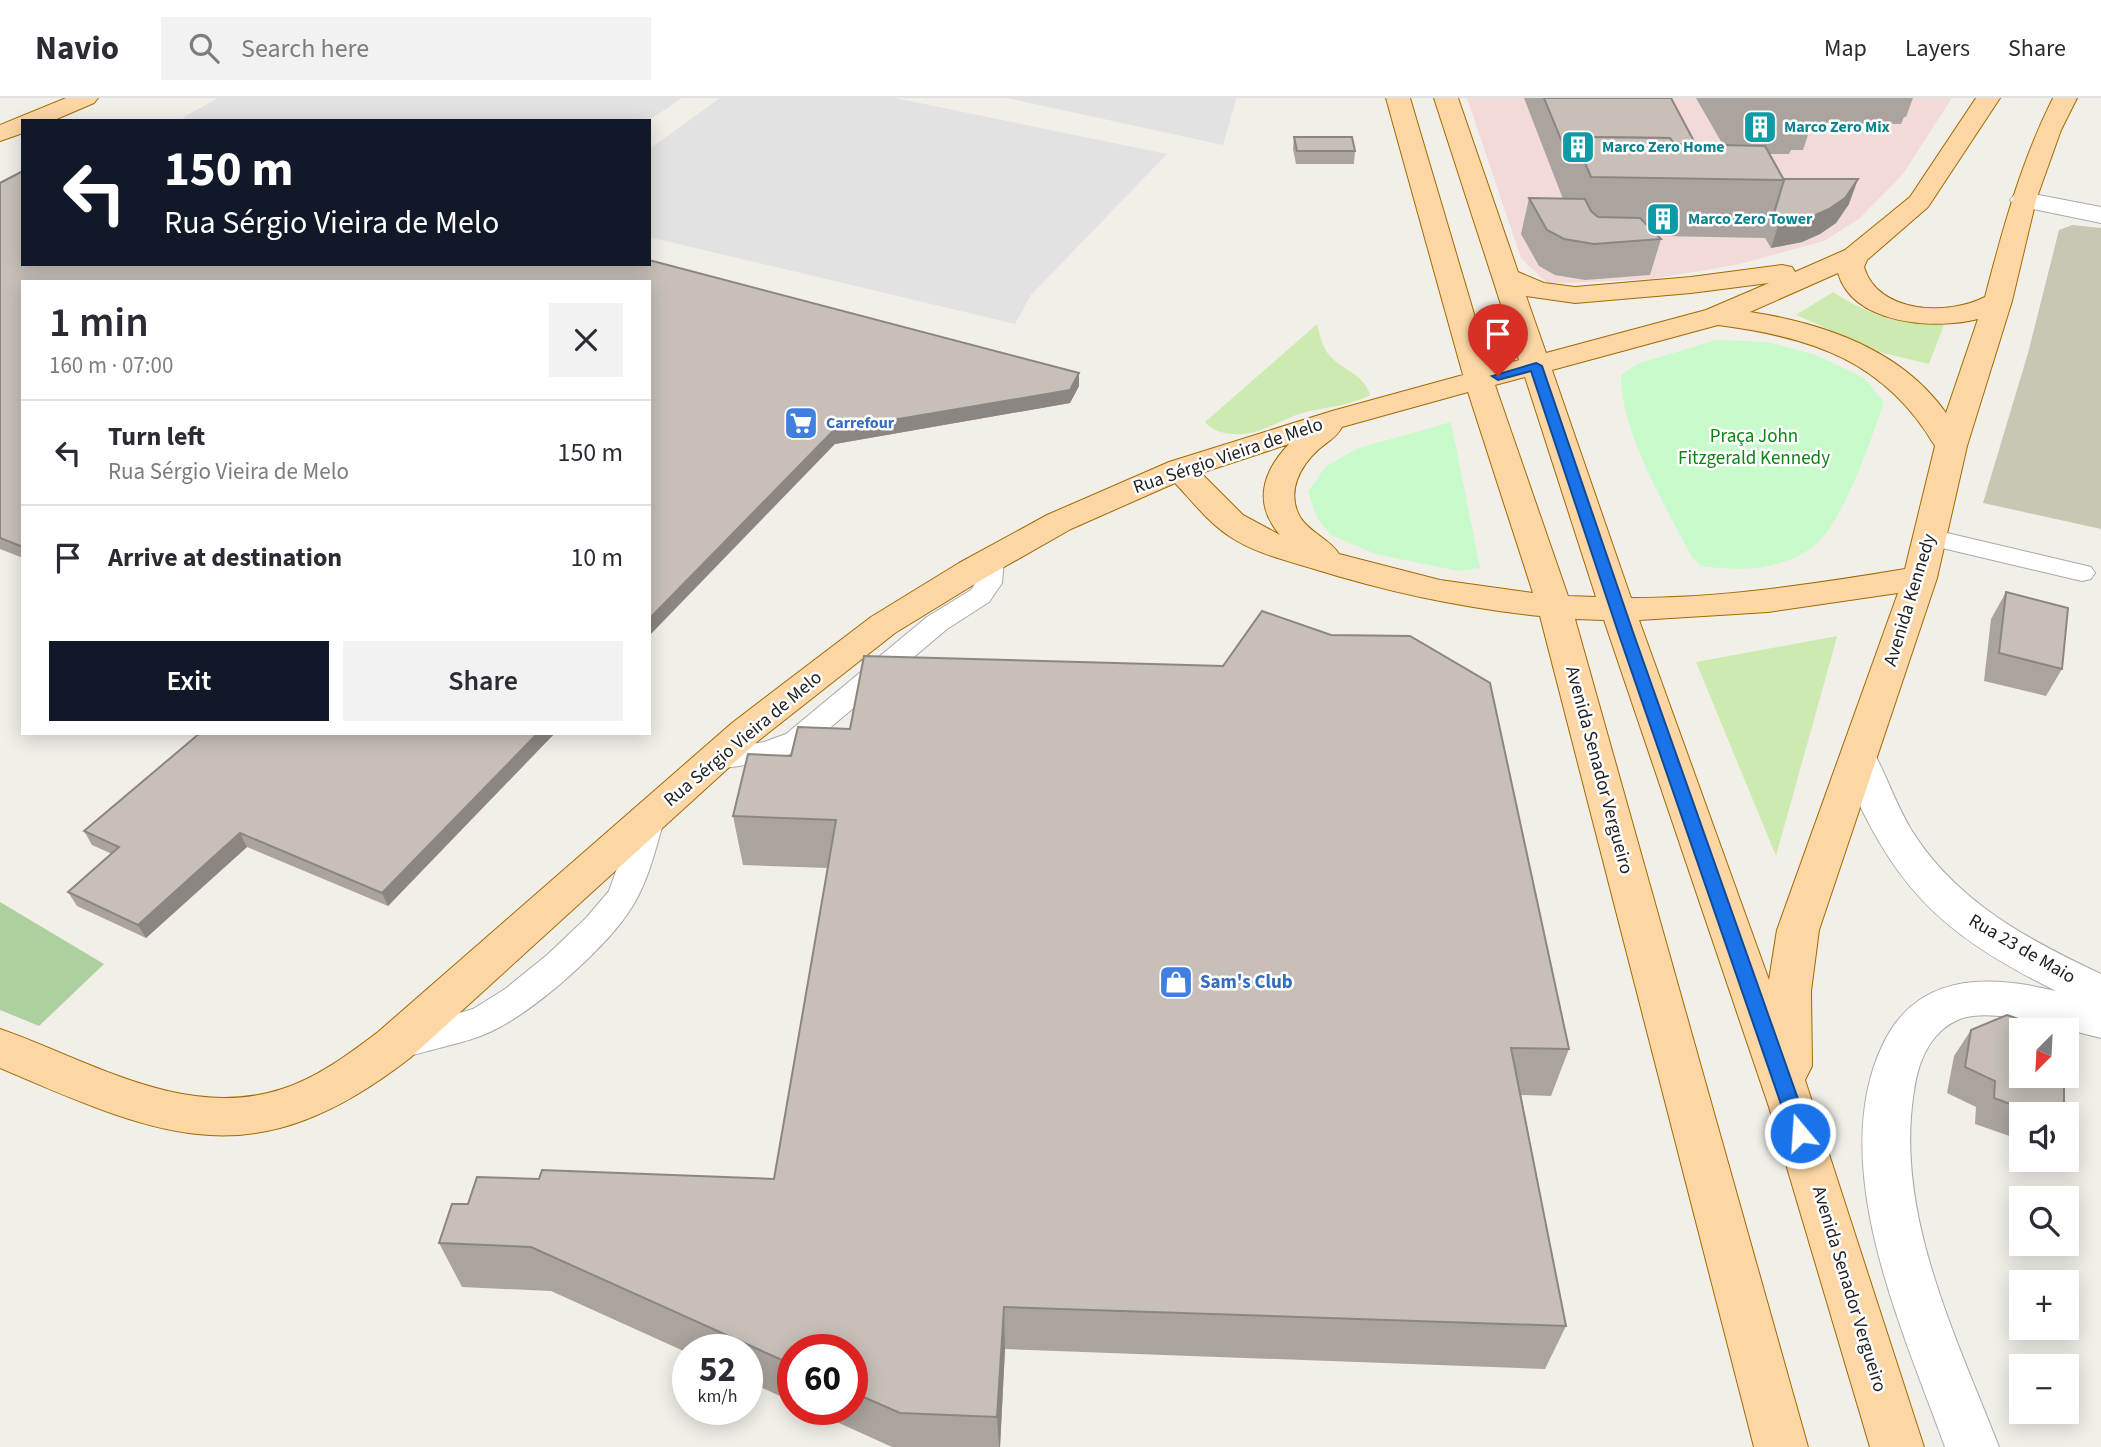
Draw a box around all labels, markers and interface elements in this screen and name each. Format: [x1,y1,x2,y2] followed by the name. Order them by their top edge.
[161,17,651,80] search box
[35,25,119,72] text: Navio
[185,29,223,67] icon: search
[241,30,369,67] text: Search here
[1824,31,1867,66] text: Map
[1905,31,1970,66] text: Layers
[2008,31,2066,66] text: Share
[1741,108,1779,146] building icon: Marco Zero Mix
[1784,116,1890,138] place label: Marco Zero Mix
[1559,128,1597,166] building icon: Marco Zero Home
[164,135,293,205] text: 150 m
[1602,136,1725,158] place label: Marco Zero Home
[49,147,140,238] icon: left
[164,200,499,246] text: Rua Sérgio Vieira de Melo
[1644,200,1682,238] building icon: Marco Zero Tower
[1688,208,1813,230] place label: Marco Zero Tower
[49,293,149,353] text: 1 min
[549,303,623,377] button: close
[1468,304,1528,376] pin
[1479,315,1517,353] icon: arrive
[49,349,173,382] text: 160 m · 07:00
[782,404,820,442] supermarket icon: Carrefour
[1129,411,1327,501] street label: Rua Sérgio Vieira de Melo
[826,412,895,434] place label: Carrefour
[108,418,205,455] text: Turn left
[1678,423,1830,472] park label: Praça John Fitzgerald Kennedy
[49,434,87,472] icon: left
[557,434,623,471] text: 150 m
[108,455,349,488] text: Rua Sérgio Vieira de Melo
[1877,530,1943,670] street label: Avenida Kennedy
[49,539,87,577] icon: arrive
[108,539,342,576] text: Arrive at destination
[570,539,623,576] text: 10 m
[49,641,329,721] button: Exit
[343,641,623,721] button: Share
[1558,663,1640,877] street label: Avenida Senador Vergueiro
[658,665,828,813] street label: Rua Sérgio Vieira de Melo
[1964,907,2080,991] street label: Rua 23 de Maio
[1157,963,1195,1001] shop icon: Sam's Club
[1200,969,1293,996] place label: Sam's Club
[2009,1018,2079,1088] north arrow
[2009,1018,2079,1424] map controls
[1763,1096,1837,1170] position arrow
[2009,1102,2079,1172] button: sound
[1805,1183,1893,1395] street label: Avenida Senador Vergueiro
[2009,1186,2079,1256] button: search
[2009,1270,2079,1340] button: +
[777,1334,868,1425] speed limit sign: 60
[699,1345,736,1395] text: 52
[2009,1354,2079,1424] button: −
[698,1384,737,1409] text: km/h

